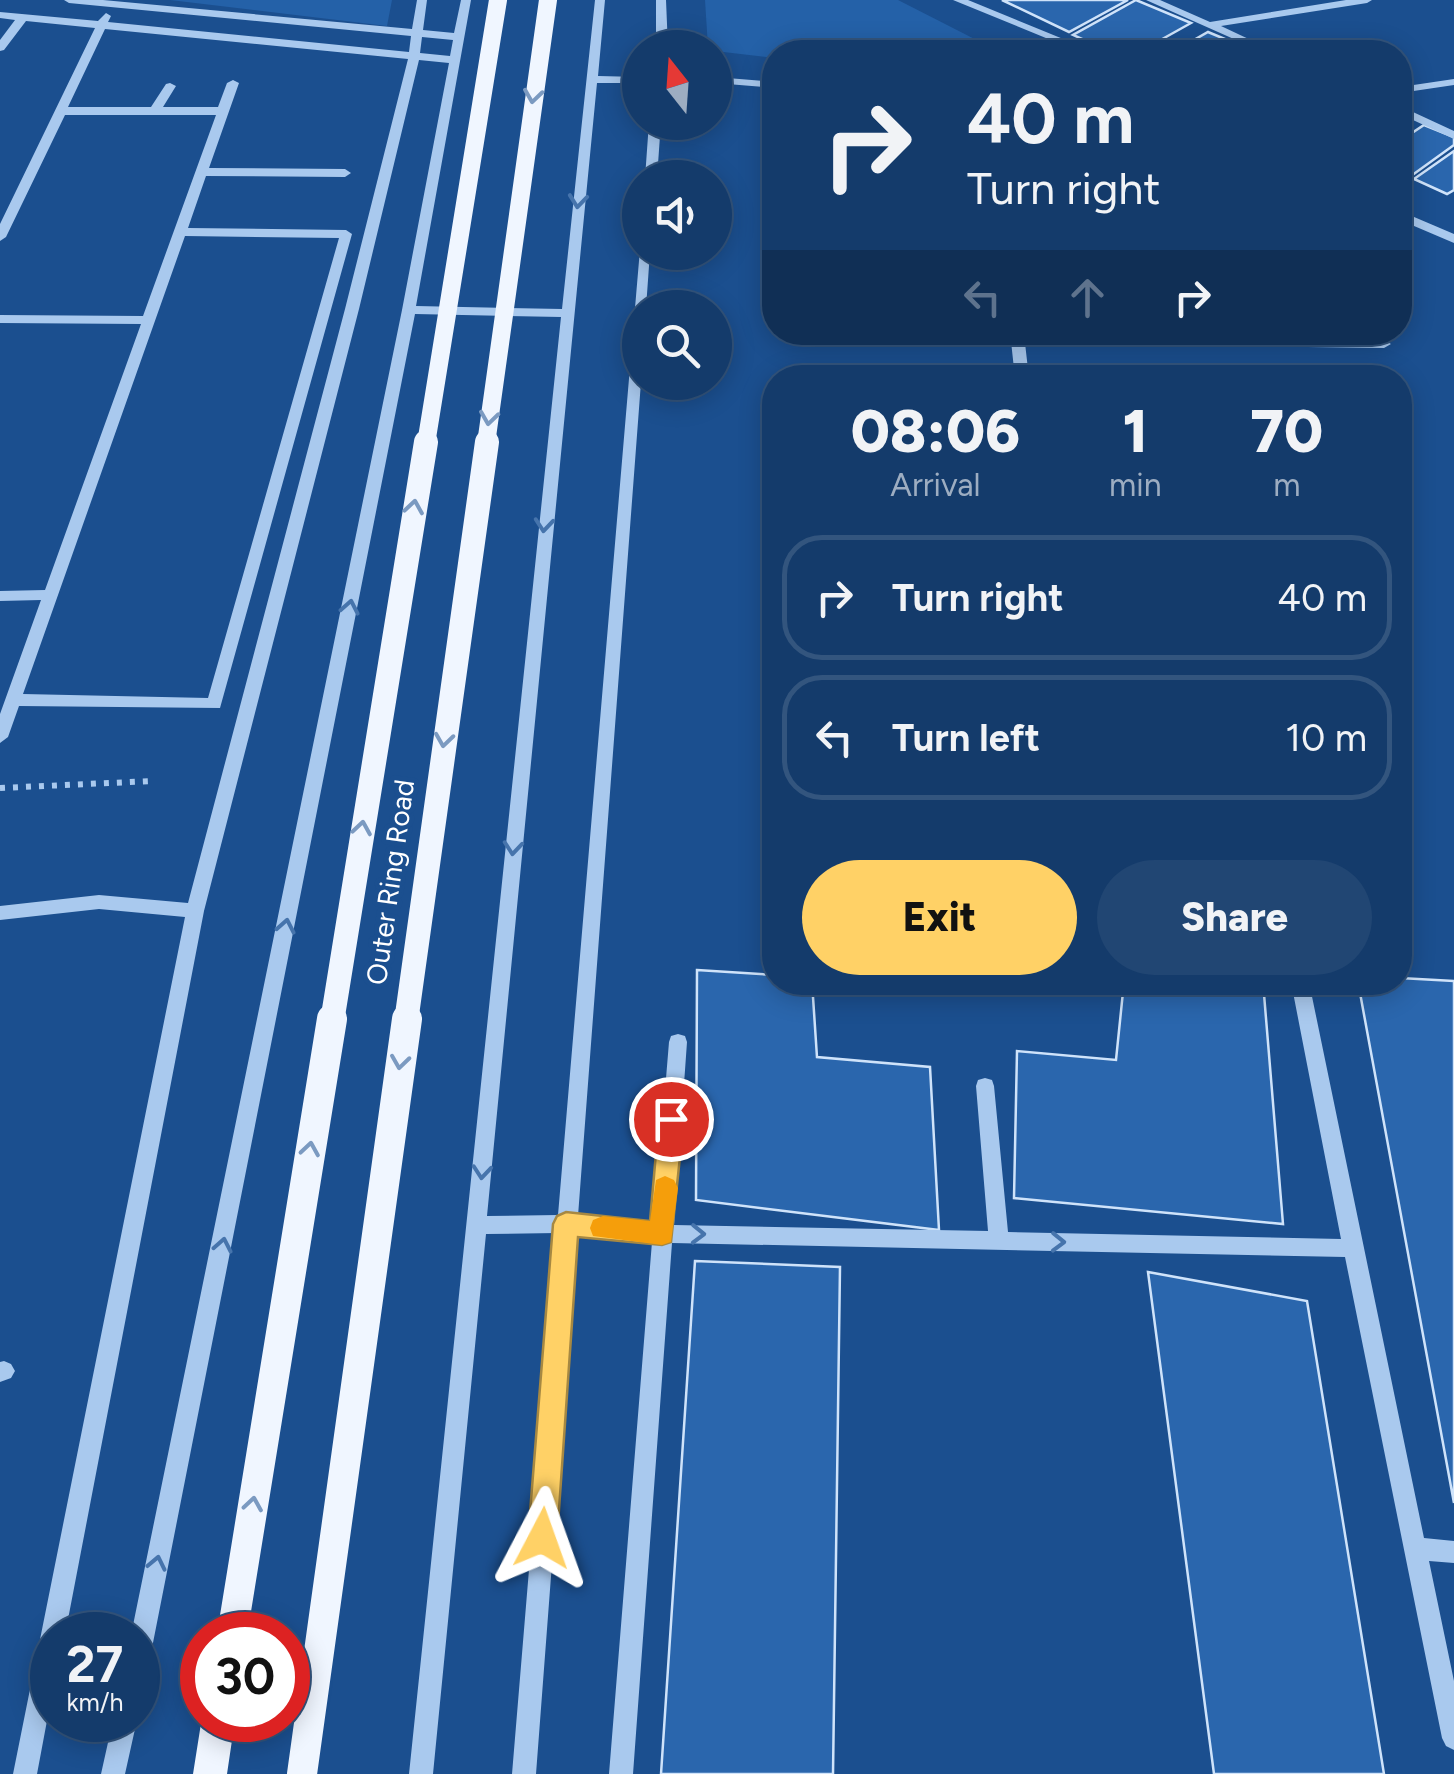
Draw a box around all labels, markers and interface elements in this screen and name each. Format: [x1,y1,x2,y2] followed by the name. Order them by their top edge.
[622,30,732,140] north arrow
[622,30,732,400] map controls
[967,76,1134,161] text: 40 m
[802,80,932,210] icon: right
[523,89,544,105] one-way arrow
[622,160,732,270] button: sound
[967,161,1160,215] text: Turn right
[568,194,589,210] one-way arrow
[955,270,1010,325] icon: left
[1060,270,1115,325] icon: ahead
[1165,270,1220,325] icon: right
[622,290,732,400] button: search
[851,395,1020,467] text: 08:06
[1122,395,1148,467] text: 1
[1250,395,1323,467] text: 70
[479,410,500,427] one-way arrow
[890,466,981,504] text: Arrival
[1109,466,1162,504] text: min
[1273,466,1300,504] text: m
[403,499,424,515] one-way arrow
[534,517,555,533] one-way arrow
[807,570,862,625] icon: right
[892,575,1064,621] text: Turn right
[1277,575,1367,621] text: 40 m
[338,599,359,616] one-way arrow
[807,710,862,765] icon: left
[892,715,1040,761] text: Turn left
[1285,715,1367,761] text: 10 m
[435,732,456,749] one-way arrow
[359,777,421,987] street label: Outer Ring Road
[351,820,372,836] one-way arrow
[503,840,525,856] one-way arrow
[802,860,1077,975] button: Exit
[1097,860,1372,975] button: Share
[275,918,296,935] one-way arrow
[390,1055,411,1071] one-way arrow
[629,1077,714,1162] pin
[644,1092,699,1147] icon: arrive
[299,1141,320,1157] one-way arrow
[472,1164,494,1180] one-way arrow
[691,1224,707,1245] one-way arrow
[1050,1232,1066,1253] one-way arrow
[212,1236,233,1253] one-way arrow
[490,1486,594,1590] position arrow
[242,1496,263,1512] one-way arrow
[146,1555,167,1572] one-way arrow
[180,1612,310,1742] speed limit sign: 30
[67,1634,123,1695] text: 27
[66,1687,124,1717] text: km/h

